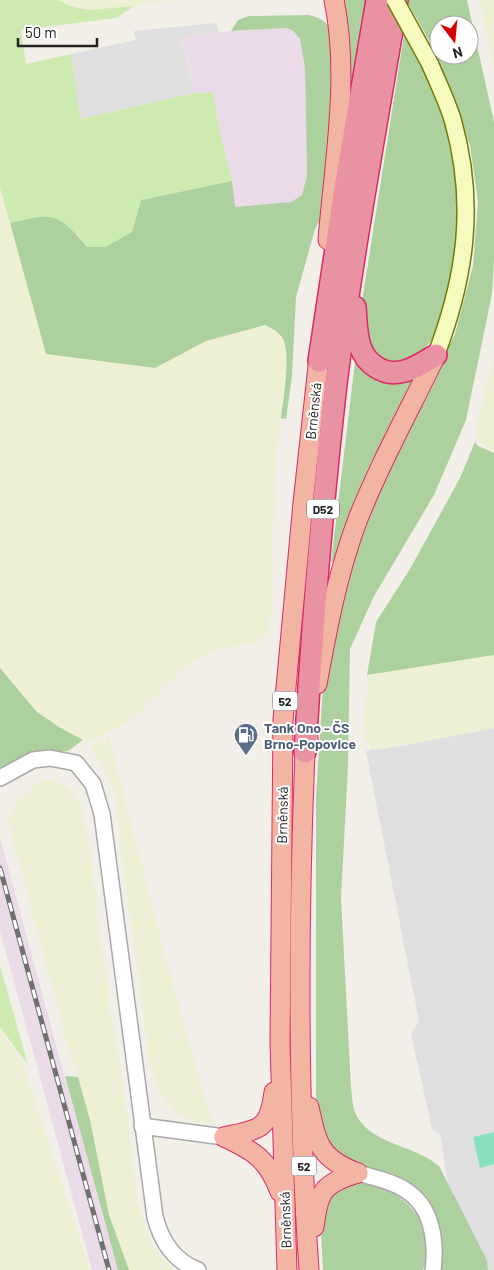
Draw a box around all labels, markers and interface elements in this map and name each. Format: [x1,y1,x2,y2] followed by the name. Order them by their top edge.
[18,15,96,47] scale bar
[429,15,479,65] north arrow
[25,23,57,41] text: 50 m
[451,44,465,62] text: N
[302,382,324,440] street label: Brněnská
[307,499,339,518] road number: D52
[272,691,298,710] road number: 52
[264,719,357,752] place label: Tank Ono - ČS Brno-Popovice
[233,722,259,756] fuel station icon: Tank Ono - ČS Brno-Popovice
[273,786,291,844] street label: Brněnská
[292,1156,316,1176] road number: 52
[276,1191,294,1249] street label: Brněnská

